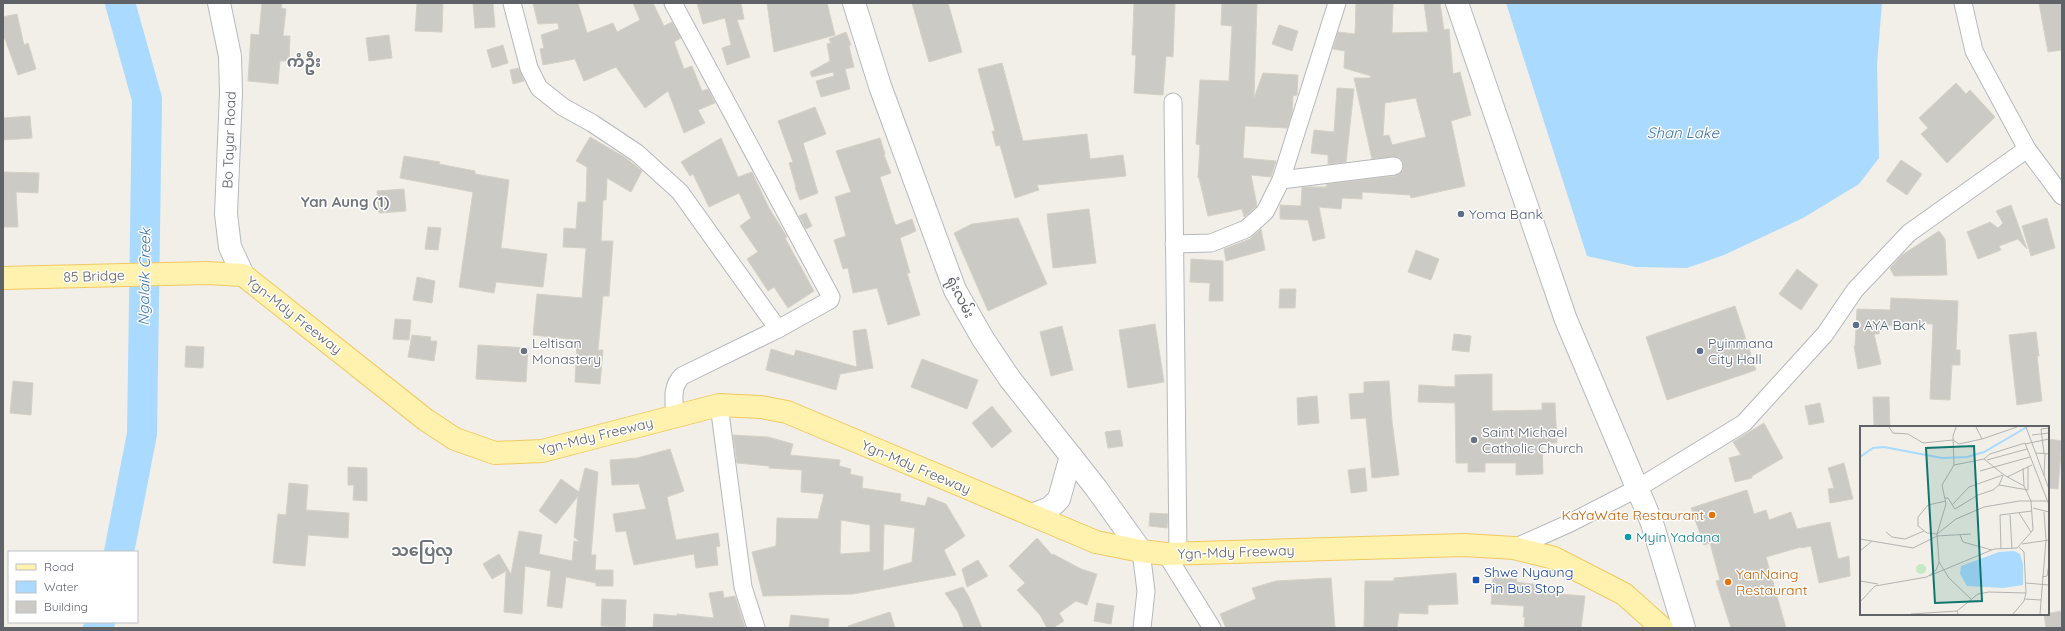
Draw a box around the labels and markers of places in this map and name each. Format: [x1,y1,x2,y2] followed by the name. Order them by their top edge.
[1469,205,1543,223] place label: Yoma Bank
[1456,209,1466,219] marker: Yoma Bank
[1864,316,1926,334] place label: AYA Bank
[1851,320,1861,330] marker: AYA Bank
[532,334,601,368] place label: Leltisan Monastery
[1708,334,1773,368] place label: Pyinmana City Hall
[519,346,529,356] marker: Leltisan Monastery
[1695,346,1705,356] marker: Pyinmana City Hall
[1482,423,1583,457] place label: Saint Michael Catholic Church
[1469,435,1479,445] marker: Saint Michael Catholic Church
[1561,506,1704,524] place label: KaYaWate Restaurant
[1707,510,1717,520] marker: KaYaWate Restaurant
[1636,528,1720,546] place label: Myin Yadana
[1623,532,1633,542] marker: Myin Yadana
[1484,563,1573,597] place label: Shwe Nyaung Pin Bus Stop
[1736,565,1808,599] place label: YanNaing Restaurant
[1471,575,1481,585] marker: Shwe Nyaung Pin Bus Stop
[1723,577,1733,587] marker: YanNaing Restaurant

